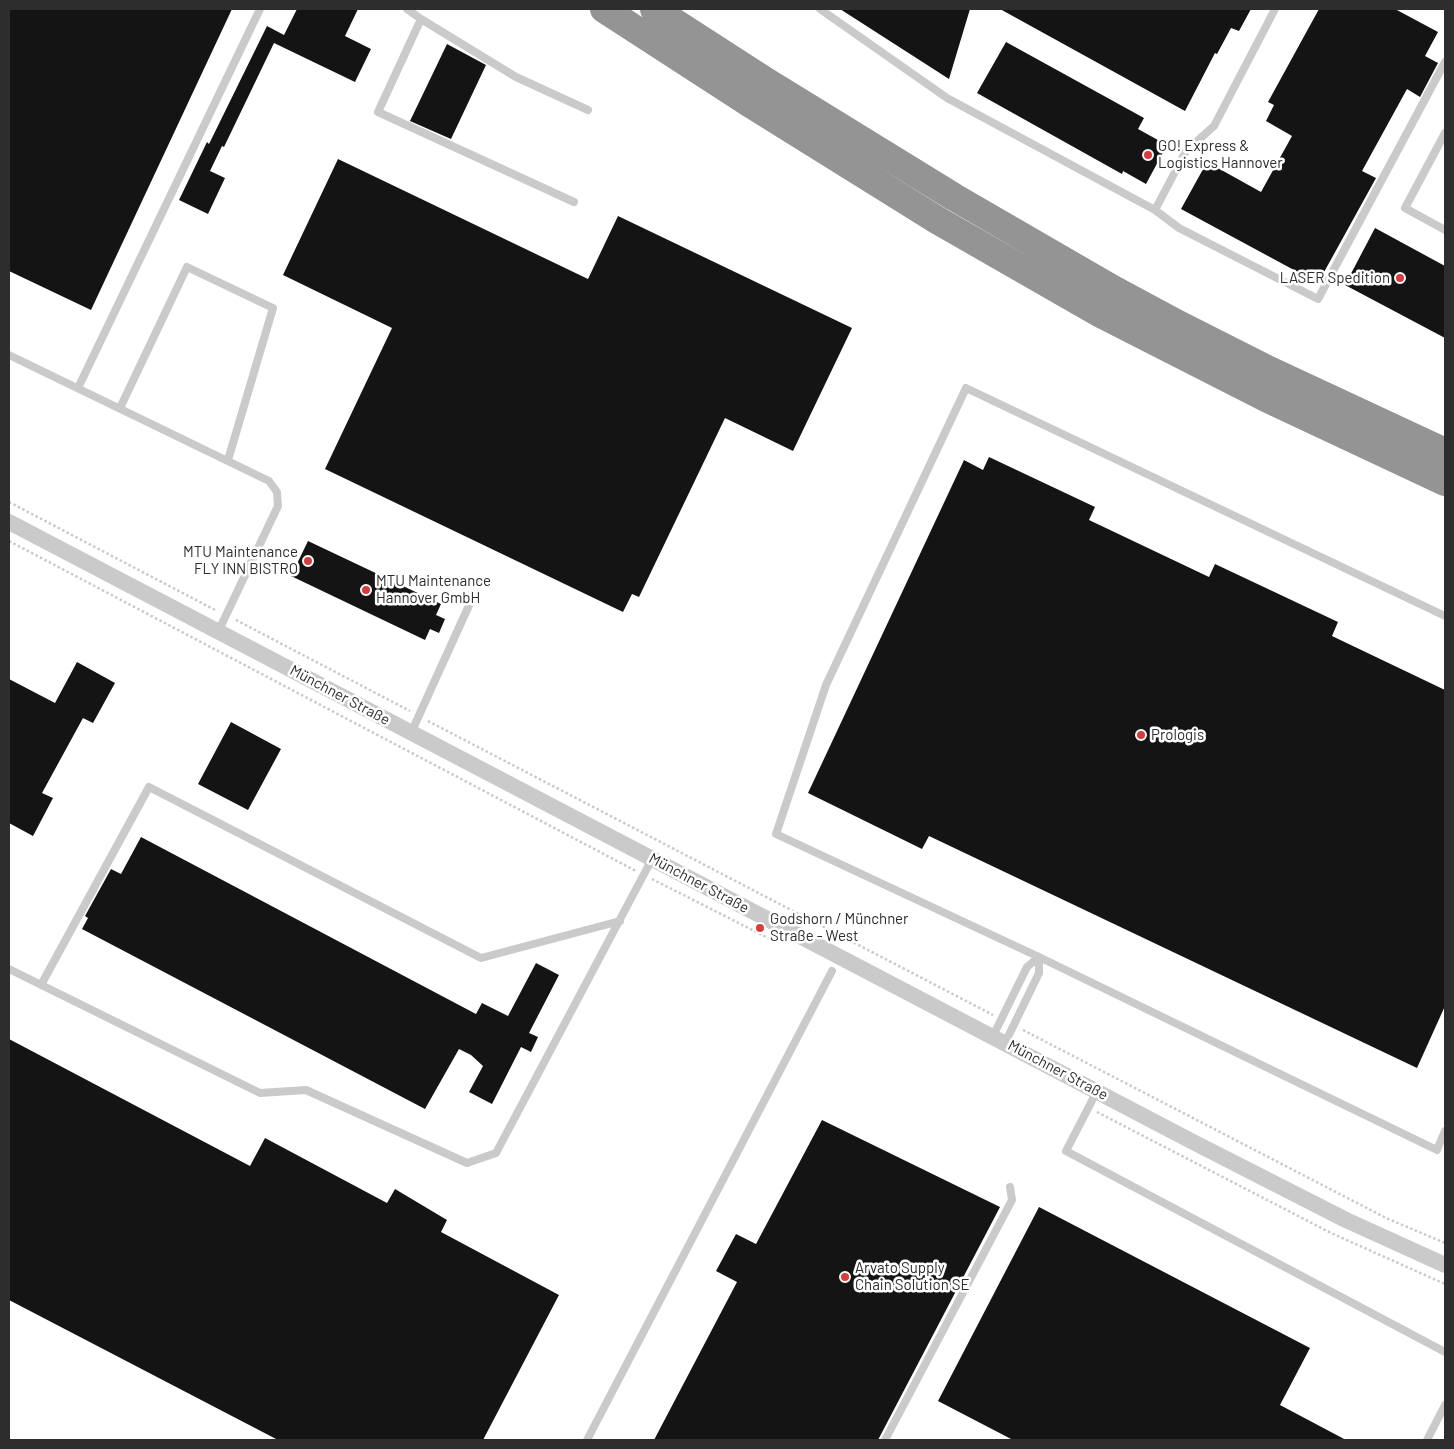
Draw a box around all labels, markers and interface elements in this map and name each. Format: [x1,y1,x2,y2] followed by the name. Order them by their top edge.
[1158,137,1283,172] place label: GO! Express & Logistics Hannover
[1142,149,1154,161] marker: GO! Express & Logistics Hannover
[1280,269,1390,287] place label: LASER Spedition
[1394,272,1406,284] marker: LASER Spedition
[183,543,298,578] place label: MTU Maintenance FLY INN BISTRO
[302,555,314,567] marker: MTU Maintenance FLY INN BISTRO
[376,572,491,607] place label: MTU Maintenance Hannover GmbH
[360,584,372,596] marker: MTU Maintenance Hannover GmbH
[287,661,393,729] street label: Münchner Straße
[1151,726,1204,744] place label: Prologis
[1135,729,1147,741] marker: Prologis
[646,849,752,917] street label: Münchner Straße
[770,910,909,945] place label: Godshorn / Münchner Straße - West
[754,922,766,934] marker: Godshorn / Münchner Straße - West
[1005,1036,1111,1104] street label: Münchner Straße
[855,1259,970,1294] place label: Arvato Supply Chain Solution SE
[839,1271,851,1283] marker: Arvato Supply Chain Solution SE

